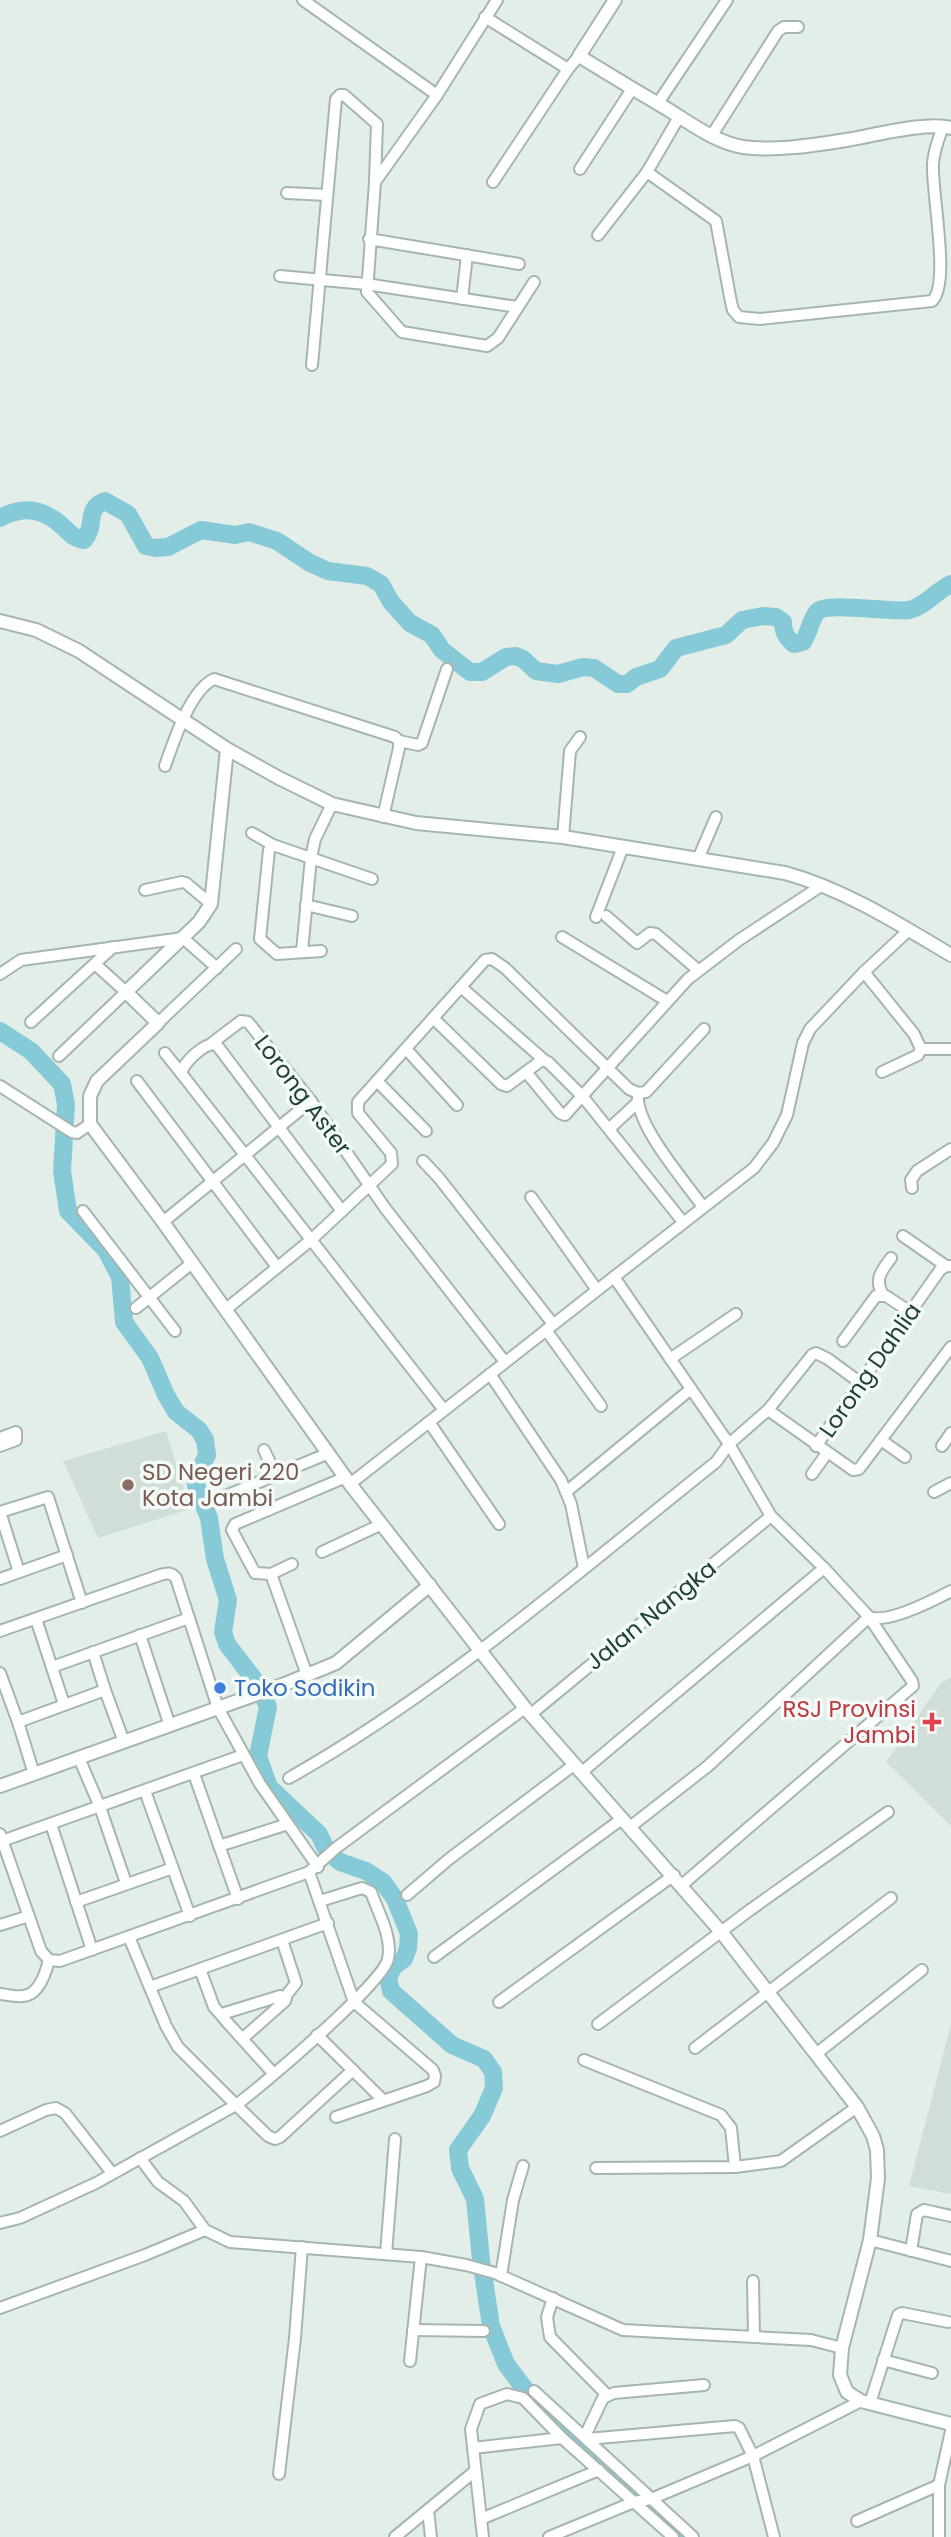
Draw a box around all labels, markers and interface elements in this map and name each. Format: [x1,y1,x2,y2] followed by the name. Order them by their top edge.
[247,1028,359,1162] street label: Lorong Aster
[812,1296,928,1444] street label: Lorong Dahlia
[142,1456,299,1514] place label: SD Negeri 220 Kota Jambi
[120,1477,136,1493] marker: SD Negeri 220 Kota Jambi
[579,1552,723,1678] street label: Jalan Nangka
[234,1672,376,1704] place label: Toko Sodikin
[212,1680,228,1696] marker: Toko Sodikin
[783,1693,916,1751] place label: RSJ Provinsi Jambi
[922,1712,942,1732] marker: RSJ Provinsi Jambi

